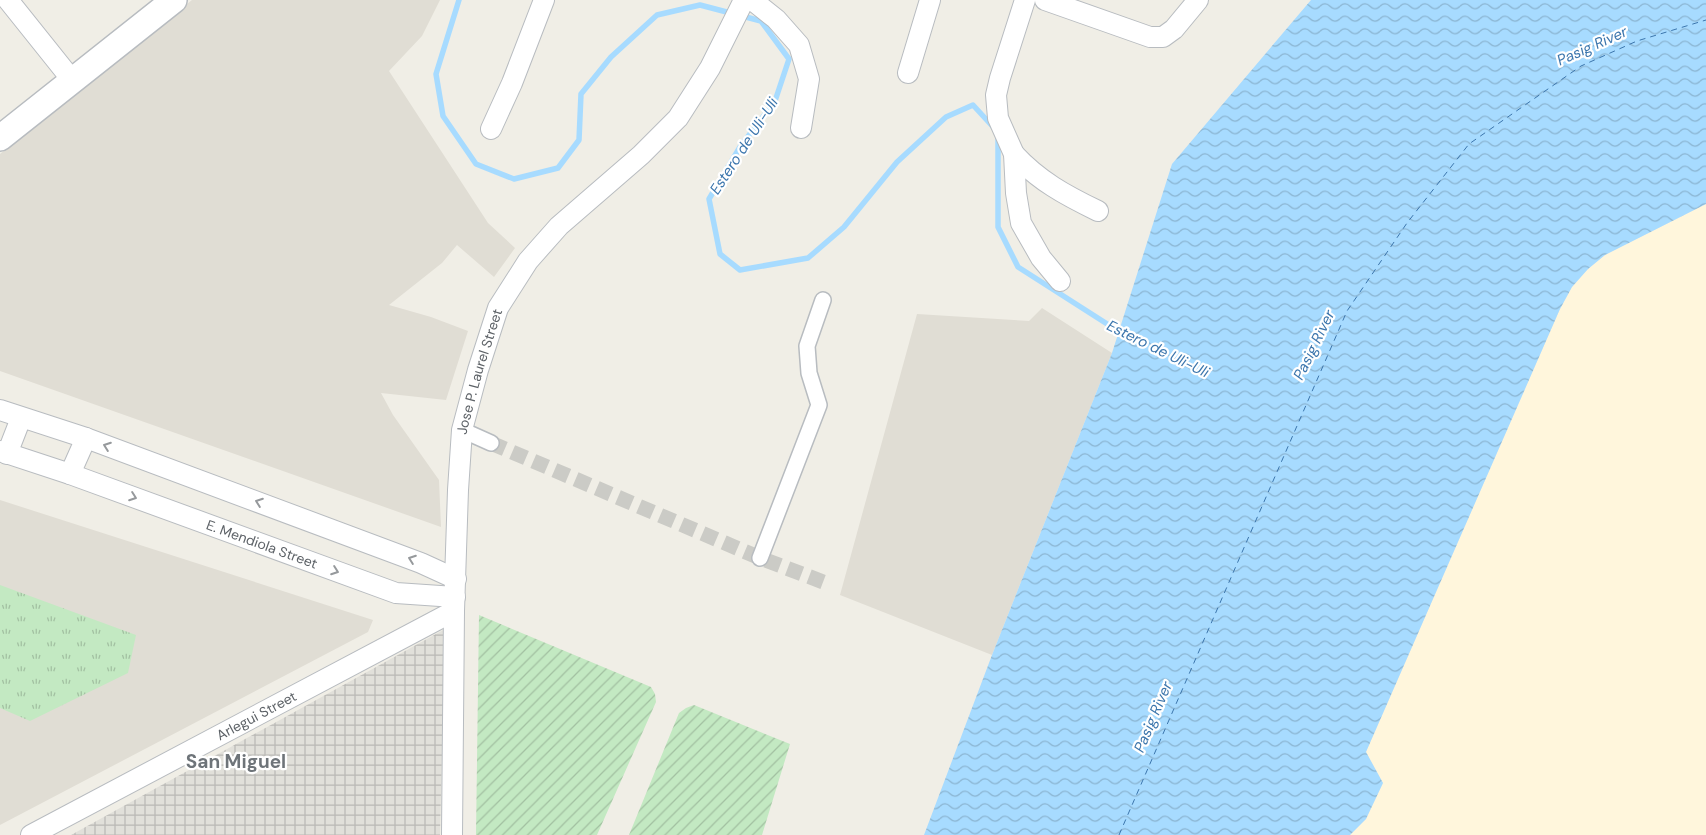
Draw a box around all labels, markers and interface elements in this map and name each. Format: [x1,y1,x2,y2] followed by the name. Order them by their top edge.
[1554,21,1631,70] water label: Pasig River
[705,93,783,198] water label: Estero de Uli-Uli
[1289,306,1340,383] water label: Pasig River
[453,307,506,435] street label: Jose P. Laurel Street
[1104,316,1213,383] water label: Estero de Uli-Uli
[103,442,112,452] one-way arrow
[128,491,136,501] one-way arrow
[256,498,264,508] one-way arrow
[204,516,320,573] street label: E. Mendiola Street
[408,555,417,565] one-way arrow
[330,565,338,575] one-way arrow
[1129,678,1177,756] water label: Pasig River
[213,687,300,744] street label: Arlegui Street
[186,749,286,774] district label: San Miguel

